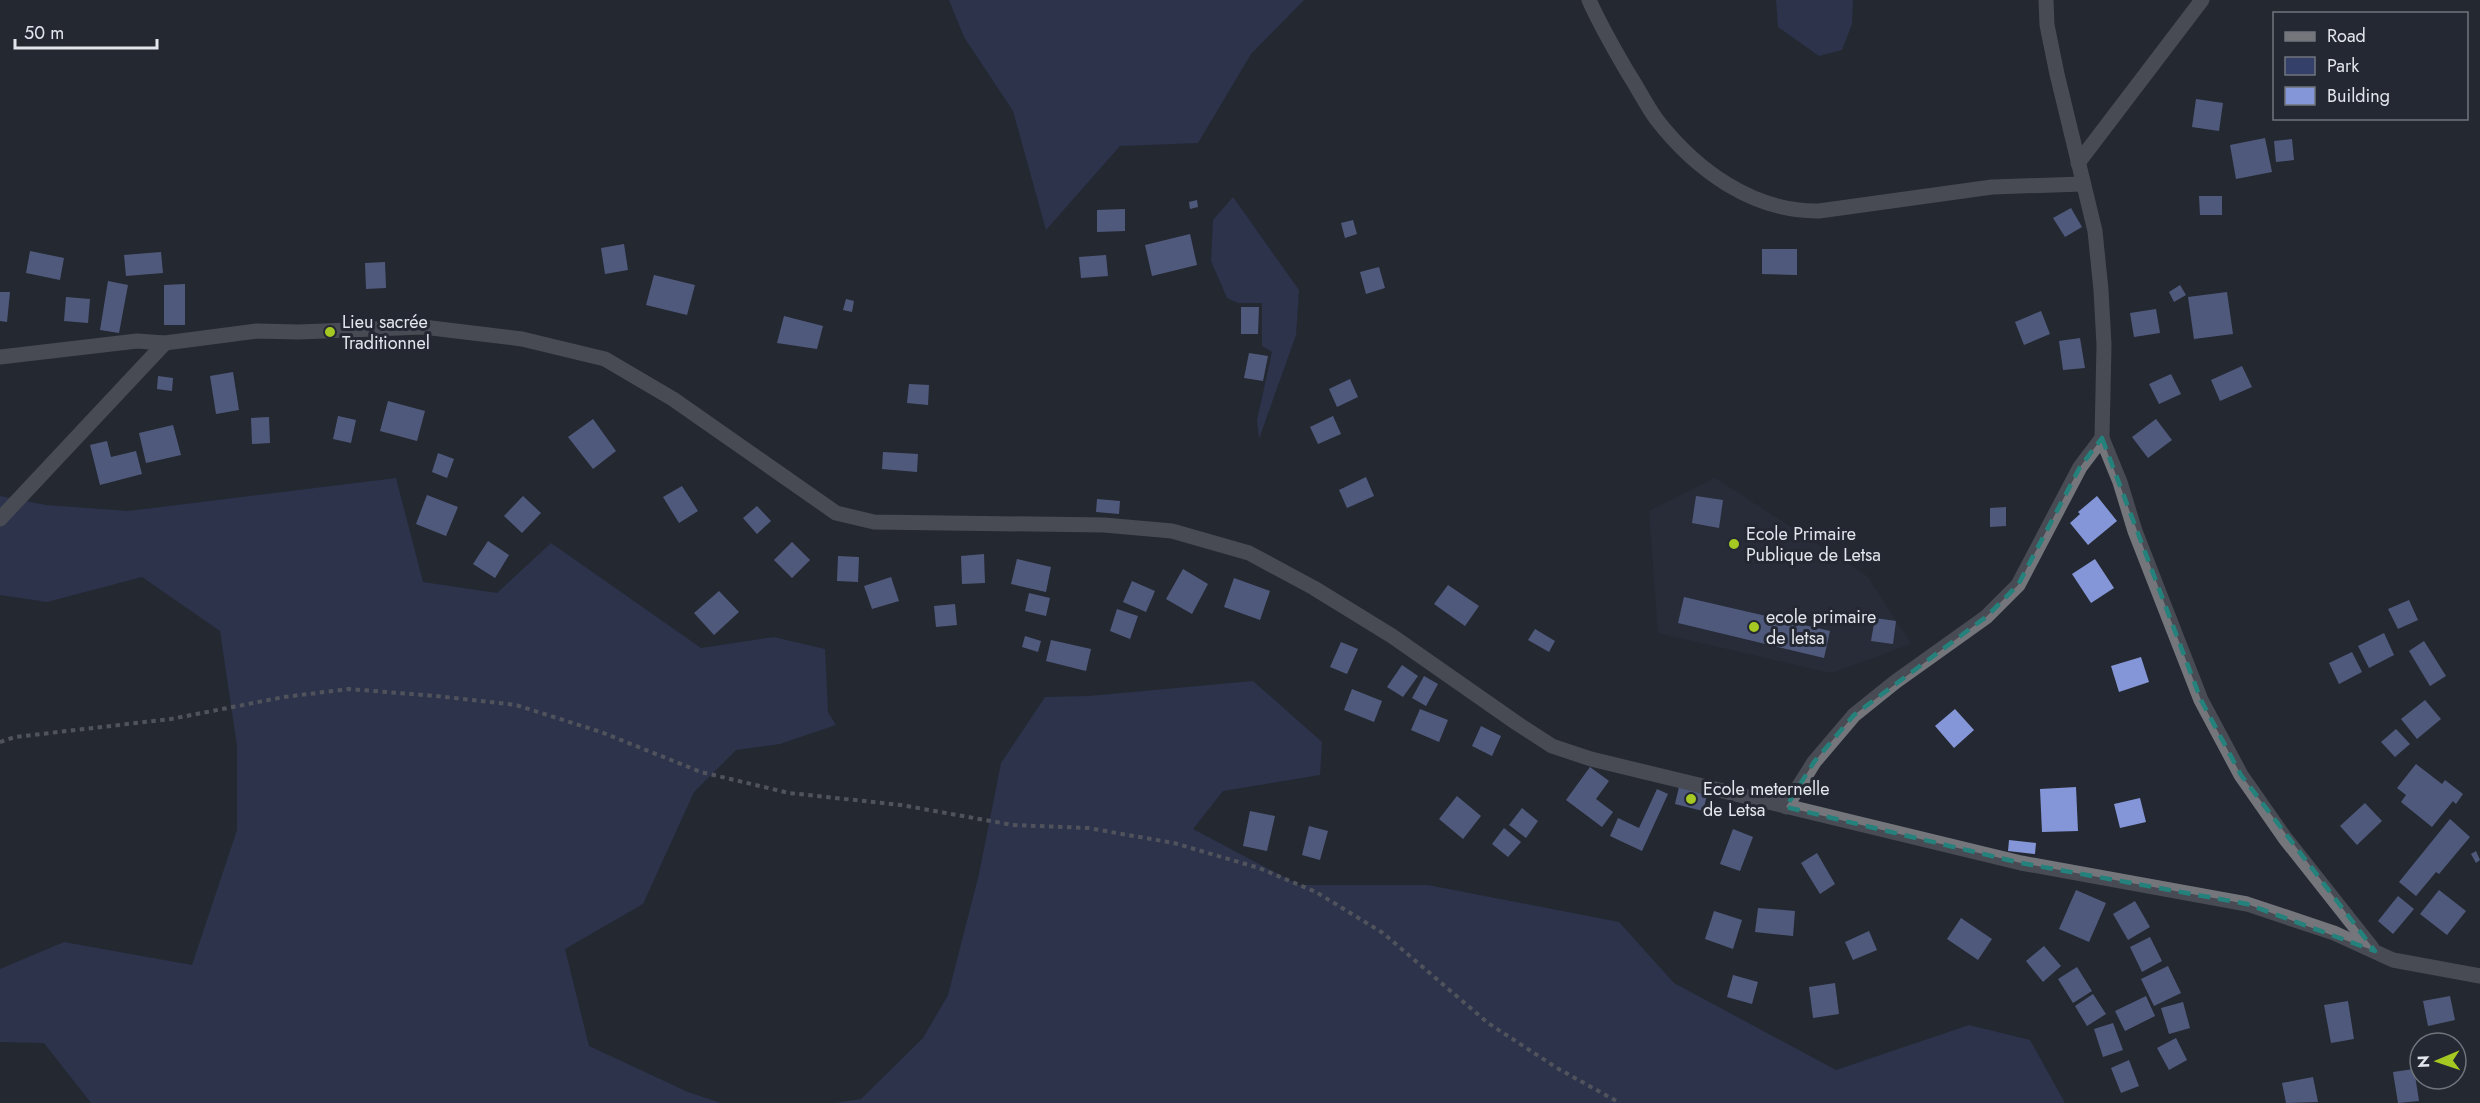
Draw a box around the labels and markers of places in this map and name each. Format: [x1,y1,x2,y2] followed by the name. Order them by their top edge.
[342,309,430,356] place label: Lieu sacrée Traditionnel
[323,325,337,339] marker: Lieu sacrée Traditionnel
[1746,521,1881,568] place label: Ecole Primaire Publique de Letsa
[1727,537,1741,551] marker: Ecole Primaire Publique de Letsa
[1766,604,1876,651] place label: ecole primaire de letsa
[1747,620,1761,634] marker: ecole primaire de letsa
[1703,776,1830,823] place label: Ecole meternelle de Letsa
[1684,792,1698,806] marker: Ecole meternelle de Letsa

